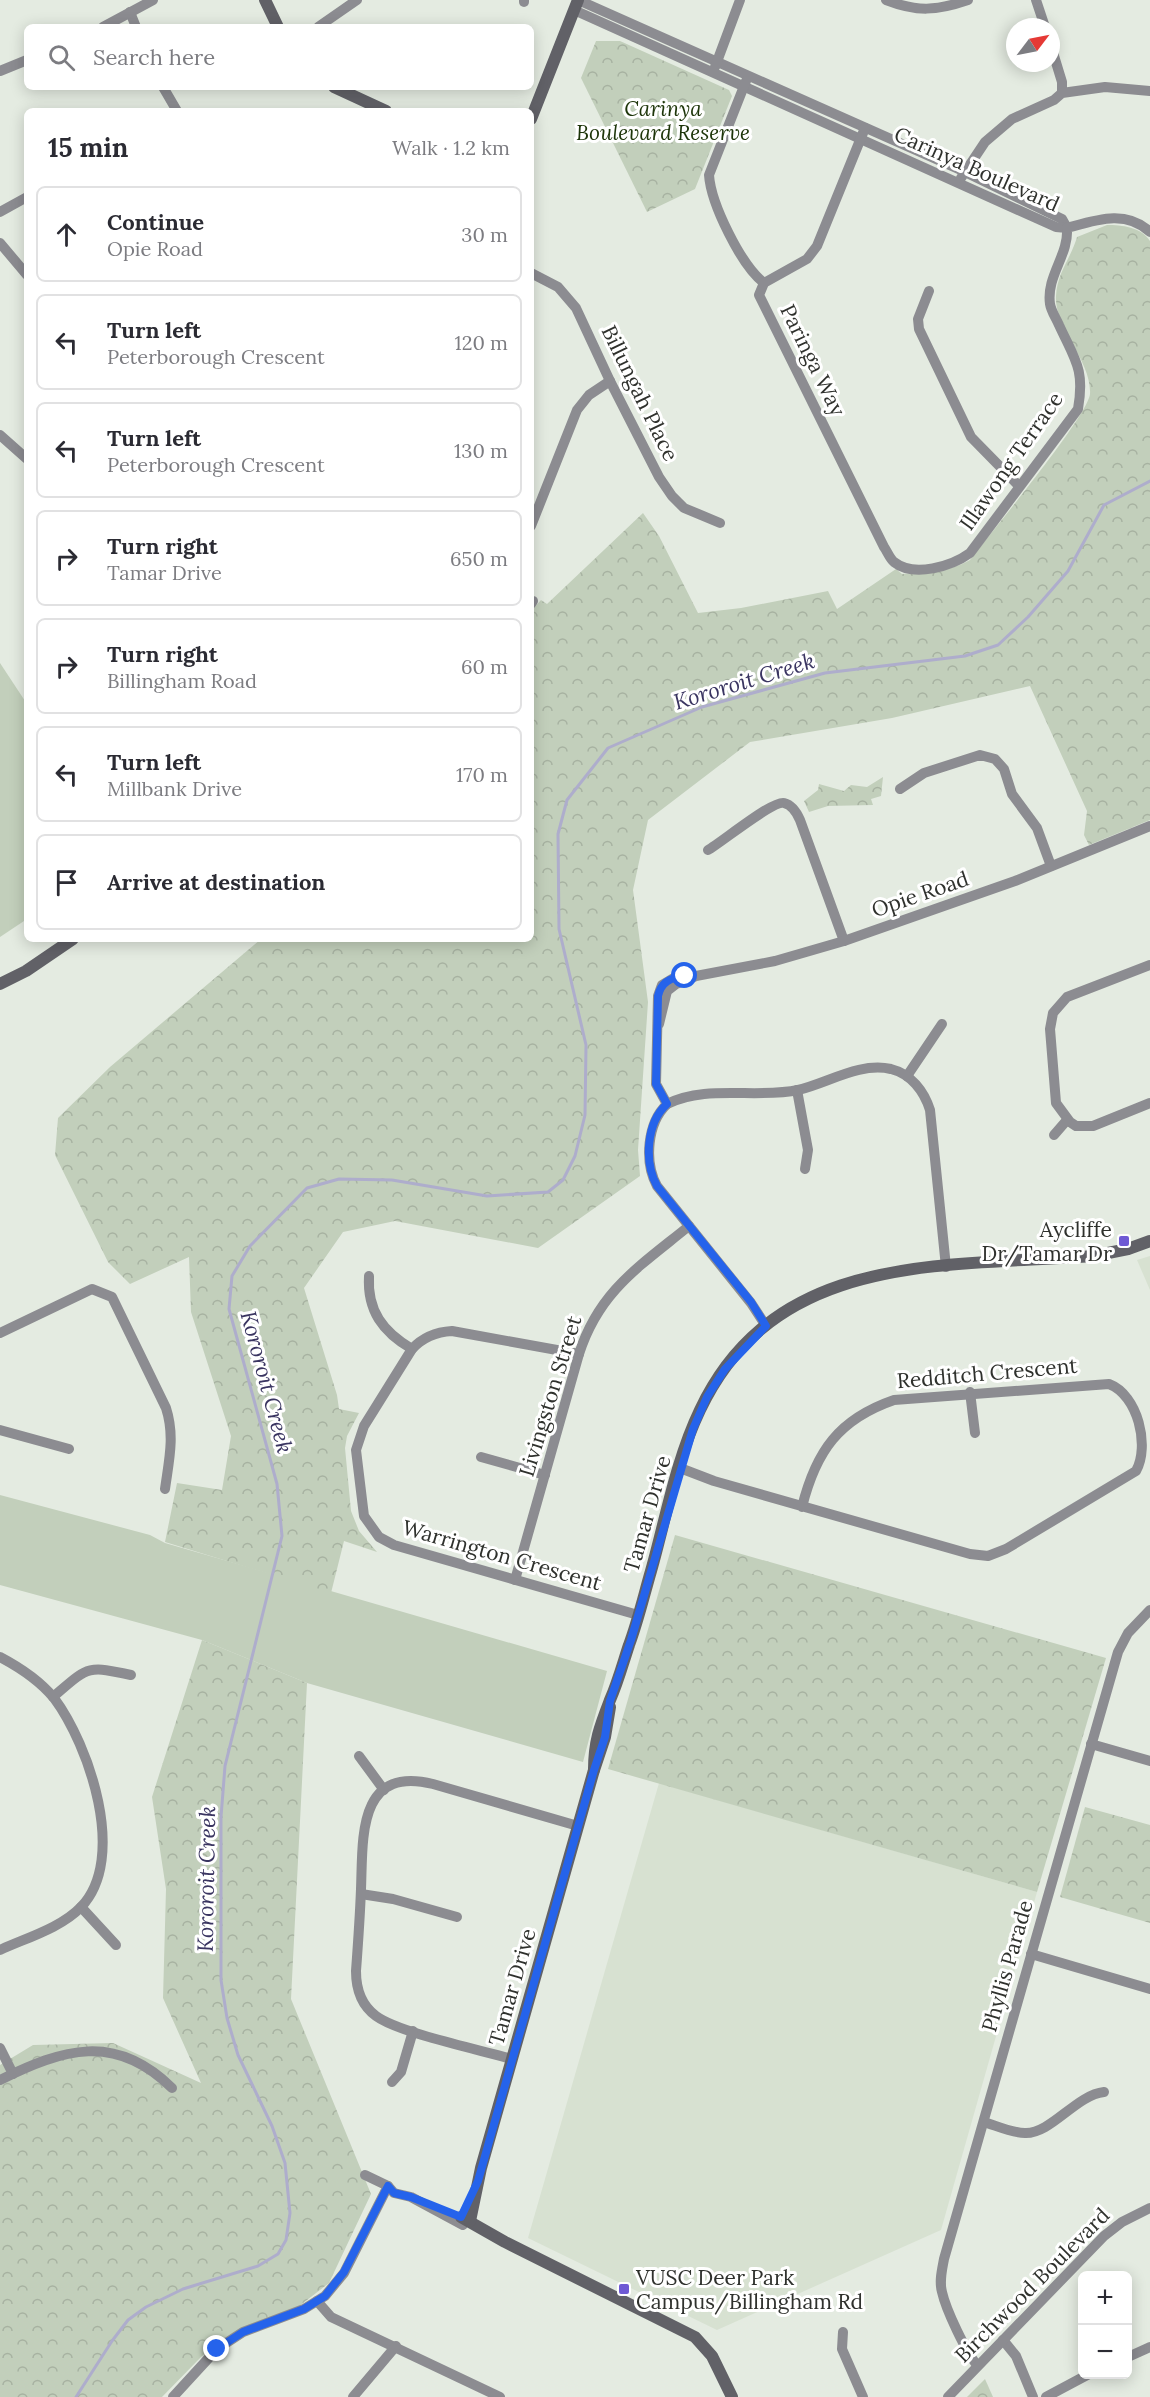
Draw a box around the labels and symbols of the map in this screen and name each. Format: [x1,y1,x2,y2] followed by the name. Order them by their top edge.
[1006,18,1060,72] north arrow
[576,95,750,146] park label: Carinya Boulevard Reserve
[890,120,1064,218] street label: Carinya Boulevard
[774,300,852,420] street label: Paringa Way
[596,321,684,465] street label: Billungah Place
[953,387,1069,535] street label: Illawong Terrace
[670,646,818,716] water label: Kororoit Creek
[868,865,972,923] street label: Opie Road
[671,962,697,988] route start
[981,1216,1112,1267] place label: Aycliffe Dr/Tamar Dr
[1117,1234,1131,1248] marker: Aycliffe Dr/Tamar Dr
[235,1308,299,1456] water label: Kororoit Creek
[513,1311,588,1480] street label: Livingston Street
[896,1352,1079,1394] street label: Redditch Crescent
[617,1452,677,1576] street label: Tamar Drive
[399,1514,606,1597] street label: Warrington Crescent
[191,1806,221,1952] water label: Kororoit Creek
[975,1897,1039,2035] street label: Phyllis Parade
[482,1925,542,2049] street label: Tamar Drive
[949,2202,1115,2368] street label: Birchwood Boulevard
[635,2264,863,2315] place label: VUSC Deer Park Campus/Billingham Rd
[617,2282,631,2296] marker: VUSC Deer Park Campus/Billingham Rd
[203,2335,229,2361] route end

